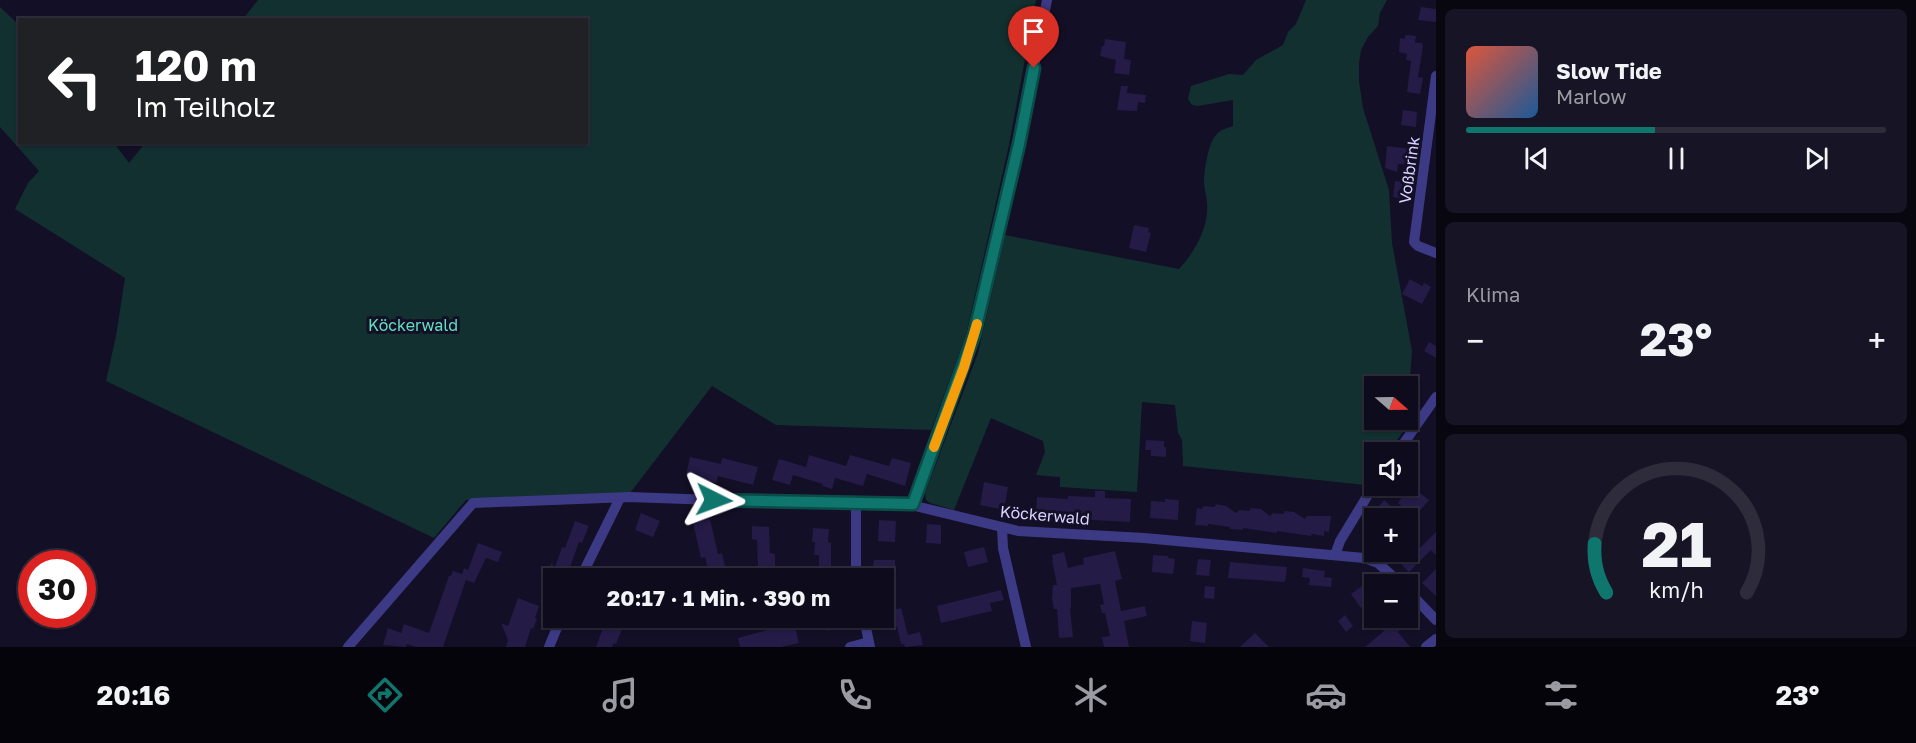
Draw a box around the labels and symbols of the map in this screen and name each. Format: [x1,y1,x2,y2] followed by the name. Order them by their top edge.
[1008,6,1059,68] pin
[1394,135,1424,205] street label: Voßbrink
[368,315,458,335] park label: Köckerwald
[1364,376,1418,430] north arrow
[682,468,746,532] position arrow
[999,501,1091,529] street label: Köckerwald
[18,550,96,628] speed limit sign: 30

